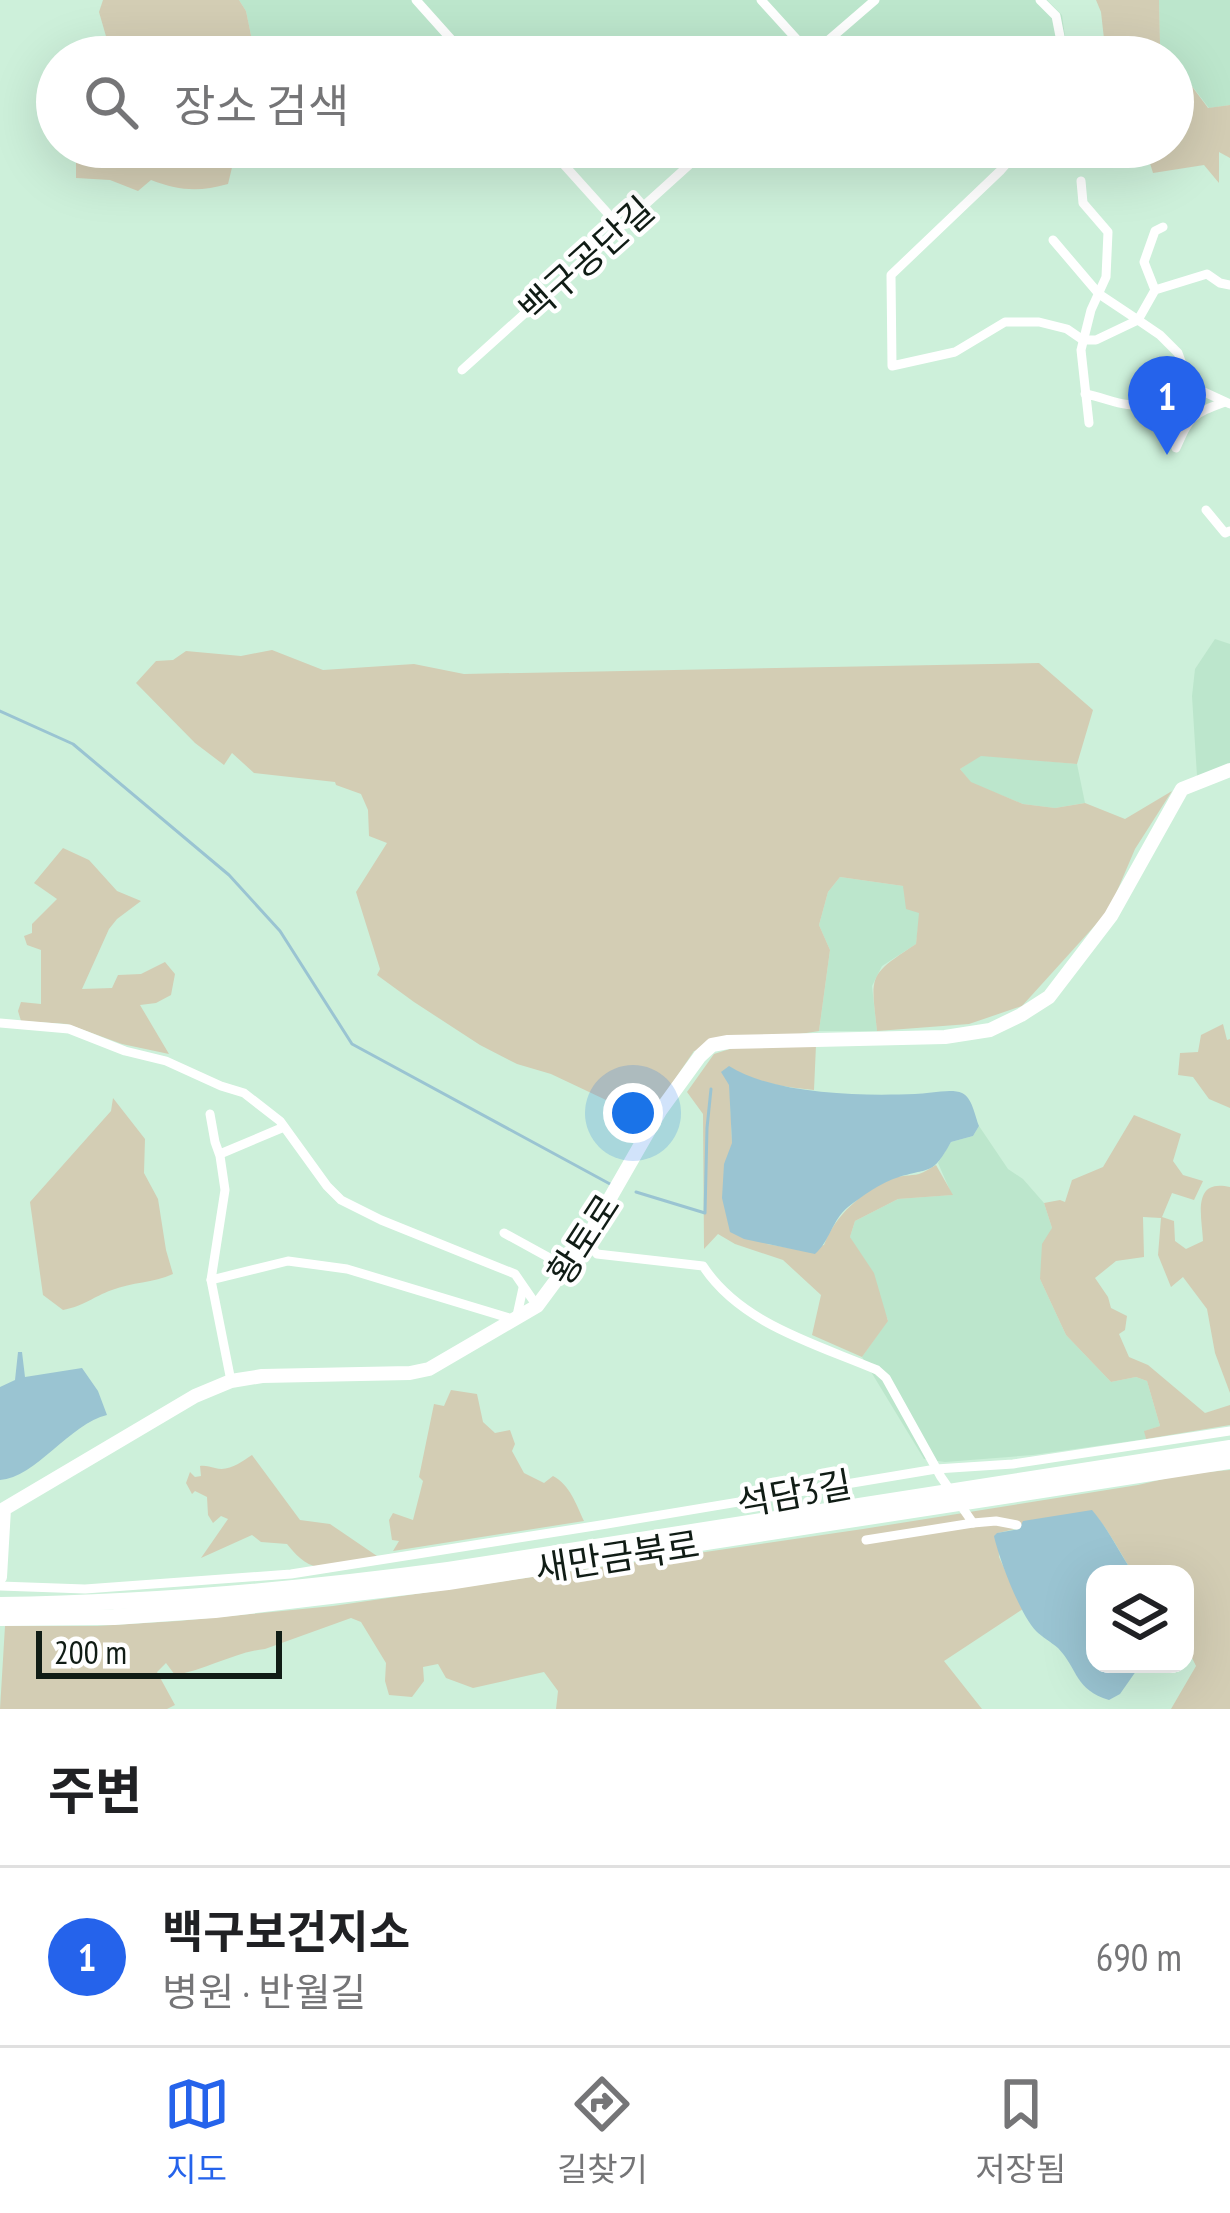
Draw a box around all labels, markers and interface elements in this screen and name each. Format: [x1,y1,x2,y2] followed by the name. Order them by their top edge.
[36,36,1194,168] search box
[78,69,144,135] icon: search
[174,76,349,134] text: 장소 검색
[509,186,663,332] street label: 백구공단길
[1128,356,1206,455] pin: 1
[603,1083,663,1143] your location
[536,1185,630,1293] street label: 황토로
[733,1460,855,1526] street label: 석담3길
[532,1520,702,1592] street label: 새만금북로
[1086,1565,1194,1673] map controls
[1086,1565,1194,1673] button: layers
[36,1625,282,1678] scale bar
[54,1630,127,1673] text: 200 m
[48,1757,142,1823] text: 주변
[162,1902,410,1960] text: 백구보건지소
[78,1931,96,1982] text: 1
[1096,1931,1182,1982] text: 690 m
[162,1966,366,2017] text: 병원 · 반월길
[164,2071,230,2191] tab: 지도
[557,2071,648,2191] tab: 길찾기
[975,2071,1066,2191] tab: 저장됨

